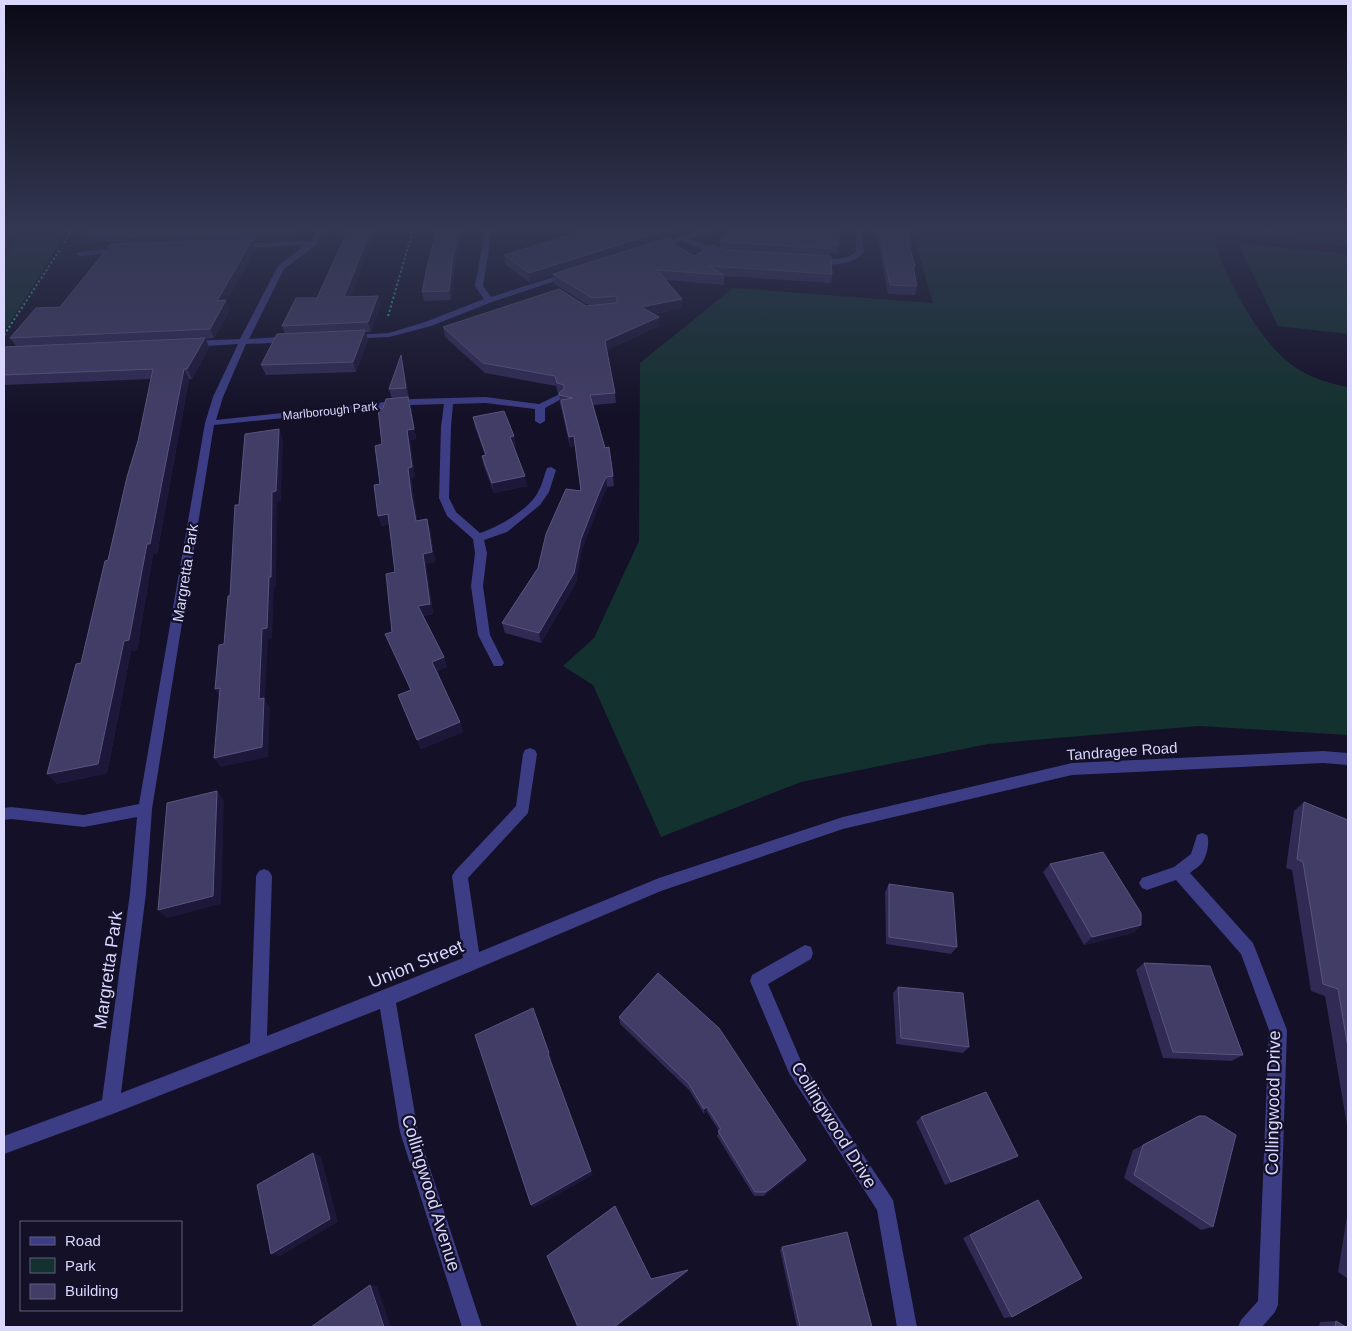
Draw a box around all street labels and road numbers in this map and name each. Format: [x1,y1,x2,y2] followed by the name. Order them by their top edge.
[282,399,379,423] street label: Marlborough Park
[169,522,201,623] street label: Margretta Park
[1066,739,1178,763] street label: Tandragee Road
[90,909,126,1030] street label: Margretta Park
[366,936,466,992] street label: Union Street
[1262,1030,1284,1176] street label: Collingwood Drive
[787,1058,881,1192] street label: Collingwood Drive
[398,1112,464,1274] street label: Collingwood Avenue

